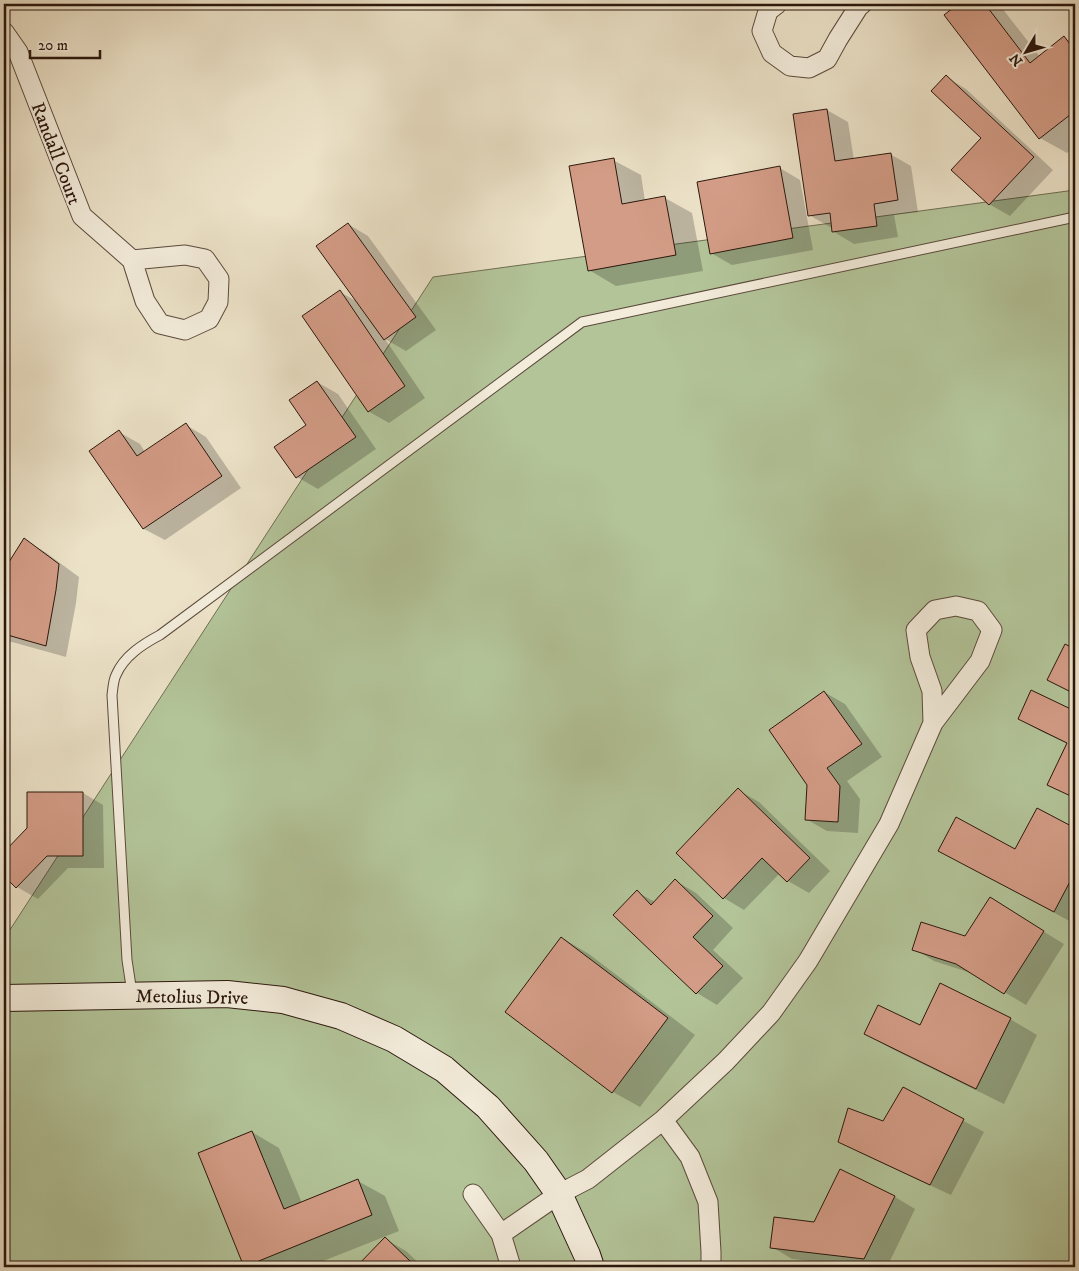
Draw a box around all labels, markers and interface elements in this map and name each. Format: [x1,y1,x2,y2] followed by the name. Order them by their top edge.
[30,28,100,60] scale bar
[1002,28,1052,78] north arrow
[38,36,68,55] text: 20 m
[1006,49,1027,69] text: N
[26,99,86,208] street label: Randall Court
[135,985,249,1010] street label: Metolius Drive

